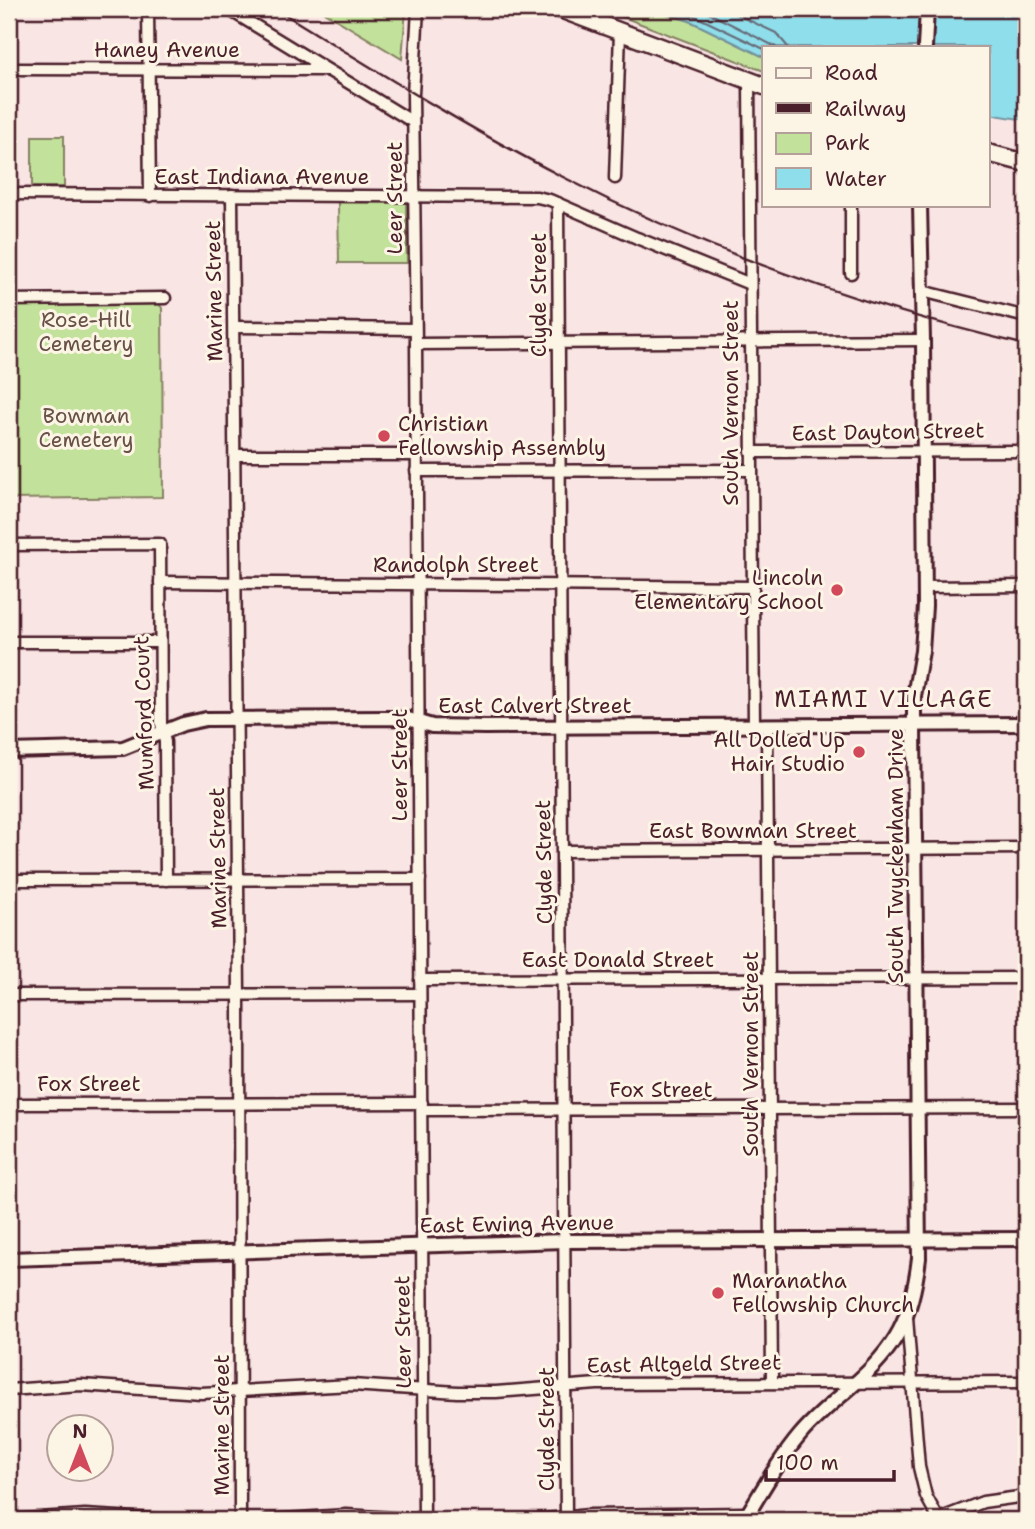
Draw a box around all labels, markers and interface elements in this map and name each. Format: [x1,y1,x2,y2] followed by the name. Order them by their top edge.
[94,36,240,64] street label: Haney Avenue
[762,46,990,206] legend
[825,59,878,87] text: Road
[825,95,907,123] text: Railway
[825,129,870,157] text: Park
[381,141,409,255] street label: Leer Street
[155,163,369,191] street label: East Indiana Avenue
[825,165,887,193] text: Water
[199,220,229,362] street label: Marine Street
[525,233,553,357] street label: Clyde Street
[717,300,745,506] street label: South Vernon Street
[38,306,134,358] park label: Rose-Hill Cemetery
[38,402,134,454] park label: Bowman Cemetery
[398,410,606,462] place label: Christian Fellowship Assembly
[791,416,985,448] street label: East Dayton Street
[376,428,392,444] marker: Christian Fellowship Assembly
[373,551,539,579] street label: Randolph Street
[634,564,824,616] place label: Lincoln Elementary School
[829,582,845,598] marker: Lincoln Elementary School
[127,635,161,791] street label: Mumford Court
[774,684,994,714] district label: MIAMI VILLAGE
[438,692,632,720] street label: East Calvert Street
[386,708,414,822] street label: Leer Street
[713,726,845,778] place label: All Dolled Up Hair Studio
[882,728,910,984] street label: South Twyckenham Drive
[851,744,867,760] marker: All Dolled Up Hair Studio
[203,787,233,929] street label: Marine Street
[529,799,559,925] street label: Clyde Street
[649,817,857,845] street label: East Bowman Street
[522,946,714,974] street label: East Donald Street
[737,951,765,1157] street label: South Vernon Street
[37,1070,141,1098] street label: Fox Street
[609,1076,713,1104] street label: Fox Street
[419,1208,615,1240] street label: East Ewing Avenue
[732,1267,914,1319] place label: Maranatha Fellowship Church
[388,1275,418,1389] street label: Leer Street
[710,1285,726,1301] marker: Maranatha Fellowship Church
[587,1348,781,1380] street label: East Altgeld Street
[208,1354,236,1496] street label: Marine Street
[533,1367,561,1491] street label: Clyde Street
[46,1414,116,1484] north arrow
[72,1419,88,1444] text: N
[766,1438,893,1482] scale bar
[776,1449,839,1477] text: 100 m

